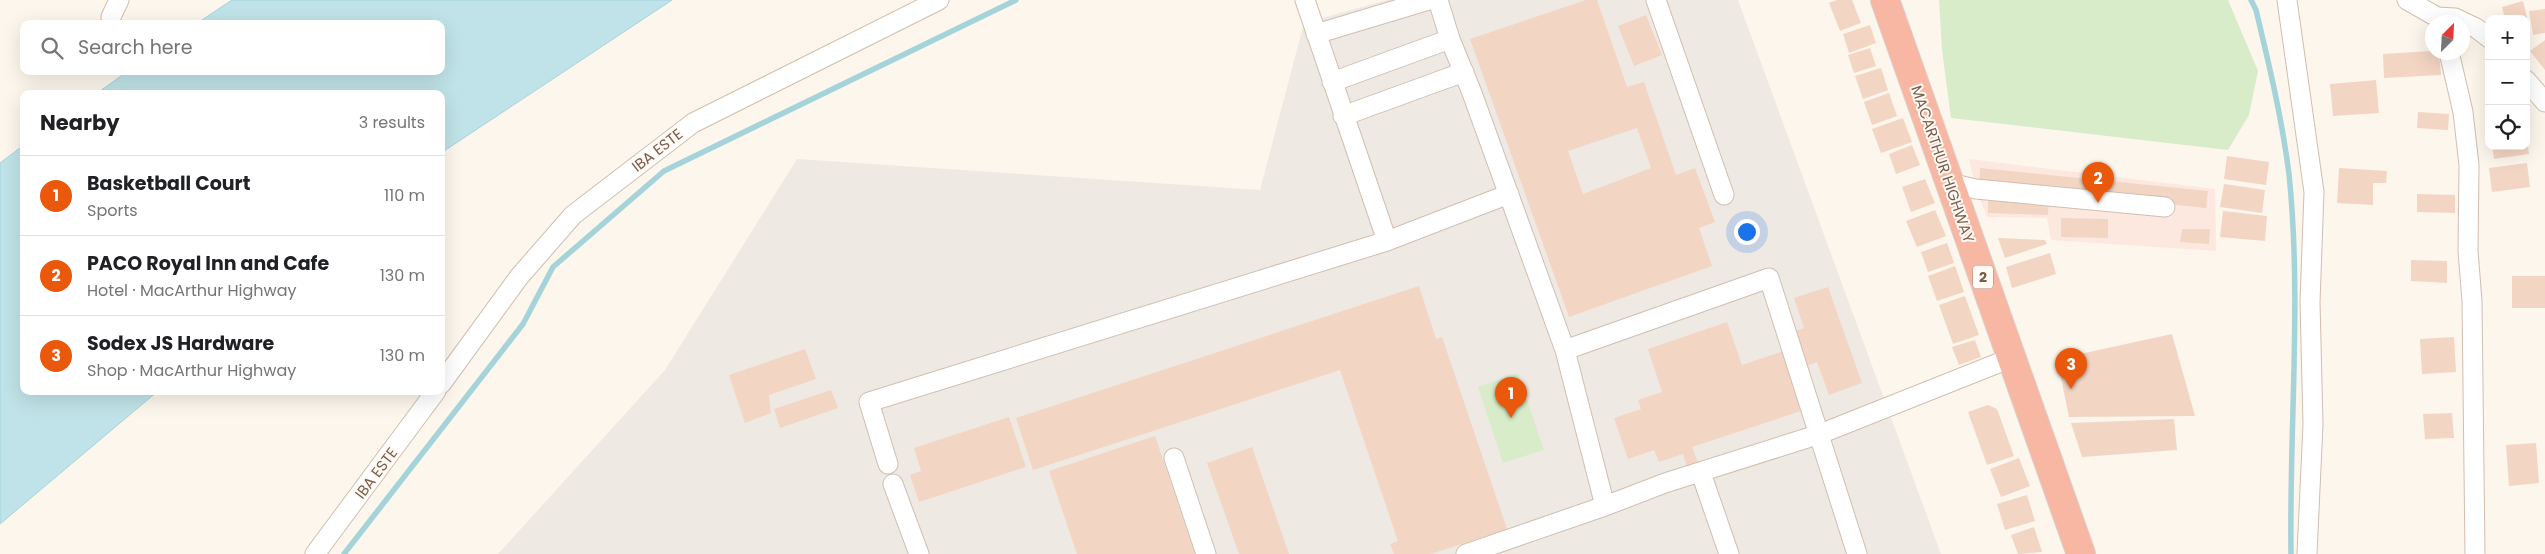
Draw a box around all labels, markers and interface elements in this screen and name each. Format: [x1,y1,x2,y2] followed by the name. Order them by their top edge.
[2425,15,2470,60] north arrow
[2485,15,2530,150] map controls
[2485,15,2530,60] button: +
[20,20,445,75] search box
[38,34,66,62] icon: search
[78,34,192,61] text: Search here
[2485,60,2530,105] button: −
[1906,82,1980,246] street label: MACARTHUR HIGHWAY
[2485,105,2530,150] button: locate
[40,108,120,137] text: Nearby
[359,111,425,134] text: 3 results
[627,123,687,177] street label: IBA ESTE
[2082,162,2114,203] pin: 2
[87,170,250,197] text: Basketball Court
[53,184,59,207] text: 1
[384,184,425,207] text: 110 m
[87,199,138,222] text: Sports
[1734,219,1760,245] your location
[87,250,329,277] text: PACO Royal Inn and Cafe
[51,264,61,287] text: 2
[380,264,425,287] text: 130 m
[1973,266,1993,288] road number: 2
[87,279,297,302] text: Hotel · MacArthur Highway
[87,330,274,357] text: Sodex JS Hardware
[51,344,61,367] text: 3
[380,344,425,367] text: 130 m
[2055,348,2087,389] pin: 3
[87,359,296,382] text: Shop · MacArthur Highway
[1495,377,1527,418] pin: 1
[350,443,402,503] street label: IBA ESTE

